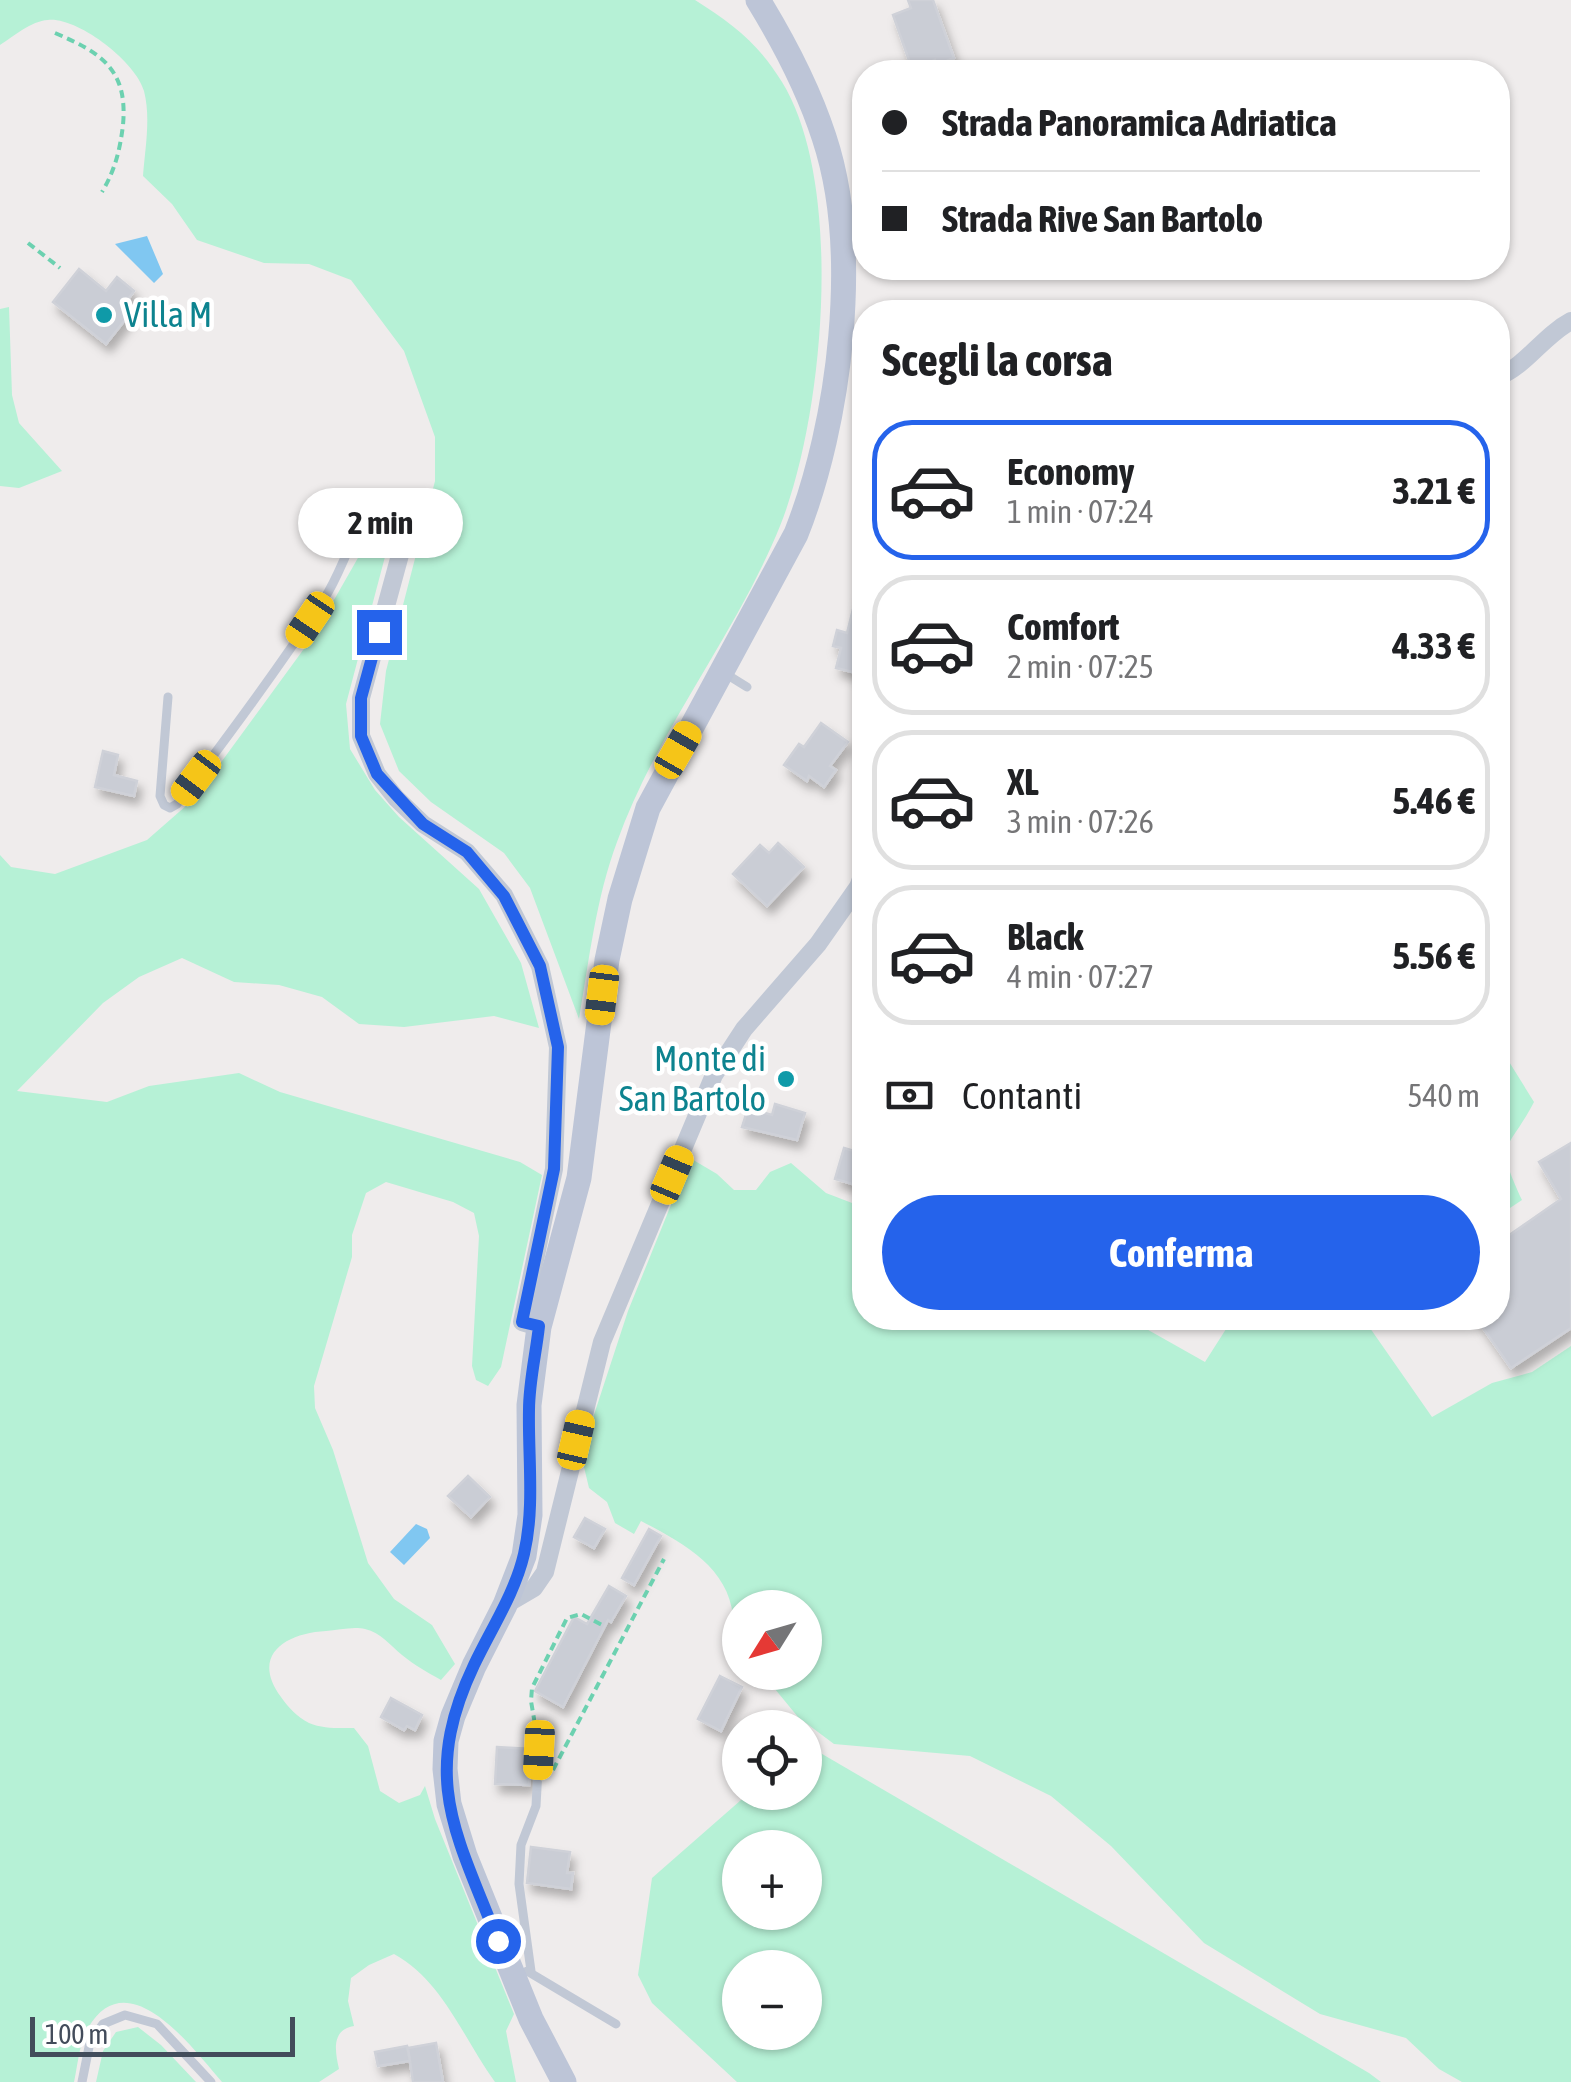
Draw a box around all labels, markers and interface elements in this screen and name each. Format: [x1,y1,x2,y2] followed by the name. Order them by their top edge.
[942,101,1337,144] text: Strada Panoramica Adriatica
[942,197,1263,240] text: Strada Rive San Bartolo
[124,294,212,334] place label: Villa M
[93,304,115,326] marker: Villa M
[882,334,1113,386] text: Scegli la corsa
[887,445,977,535] icon: car
[1007,450,1134,493] text: Economy
[1392,469,1475,512] text: 3.21 €
[296,487,462,557] callout: 2 min
[1007,493,1154,530] text: 1 min · 07:24
[348,504,413,541] text: 2 min
[281,587,339,653] car
[887,600,977,690] icon: car
[1007,605,1119,648] text: Comfort
[357,610,402,655] route end
[1392,624,1475,667] text: 4.33 €
[1007,648,1154,685] text: 2 min · 07:25
[650,717,706,783] car
[166,745,226,811] car
[887,755,977,845] icon: car
[1007,760,1039,803] text: XL
[1392,779,1475,822] text: 5.46 €
[1007,803,1154,840] text: 3 min · 07:26
[887,910,977,1000] icon: car
[1007,915,1084,958] text: Black
[1392,934,1475,977] text: 5.56 €
[1007,958,1154,995] text: 4 min · 07:27
[583,963,621,1027] car
[619,1038,766,1118] place label: Monte di San Bartolo
[775,1068,797,1090] marker: Monte di San Bartolo
[882,1068,937,1123] icon: cash
[962,1074,1082,1117] text: Contanti
[1407,1077,1480,1114] text: 540 m
[646,1142,698,1208] car
[882,1195,1480,1310] button: Conferma
[555,1407,597,1473] car
[722,1590,822,1690] north arrow
[722,1590,822,2050] map controls
[722,1710,822,1810] button: locate
[522,1719,556,1781] car
[722,1830,822,1930] button: +
[476,1919,521,1964] route start
[722,1950,822,2050] button: −
[30,2012,295,2056] scale bar
[45,2018,108,2050] text: 100 m

